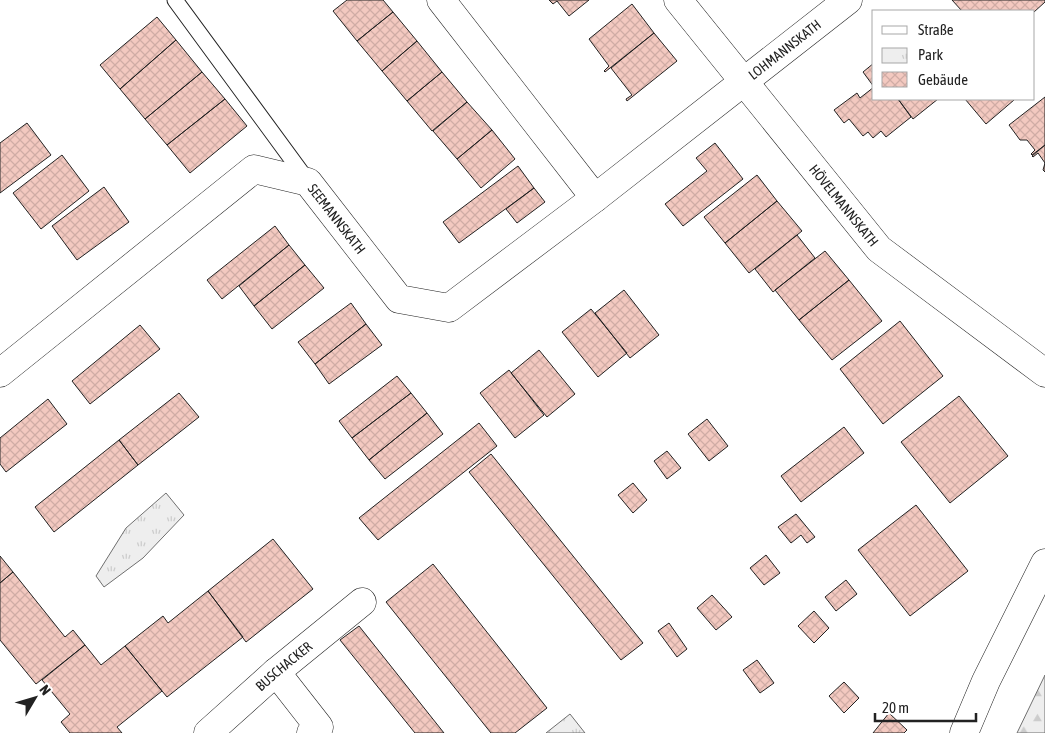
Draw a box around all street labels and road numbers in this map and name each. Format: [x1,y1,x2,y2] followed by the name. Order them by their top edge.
[745,16,824,83] street label: LOHMANNSKATH
[806,161,882,250] street label: HÖVELMANNSKATH
[305,181,369,257] street label: SEEMANNSKATH
[252,638,315,694] street label: BUSCHACKER

